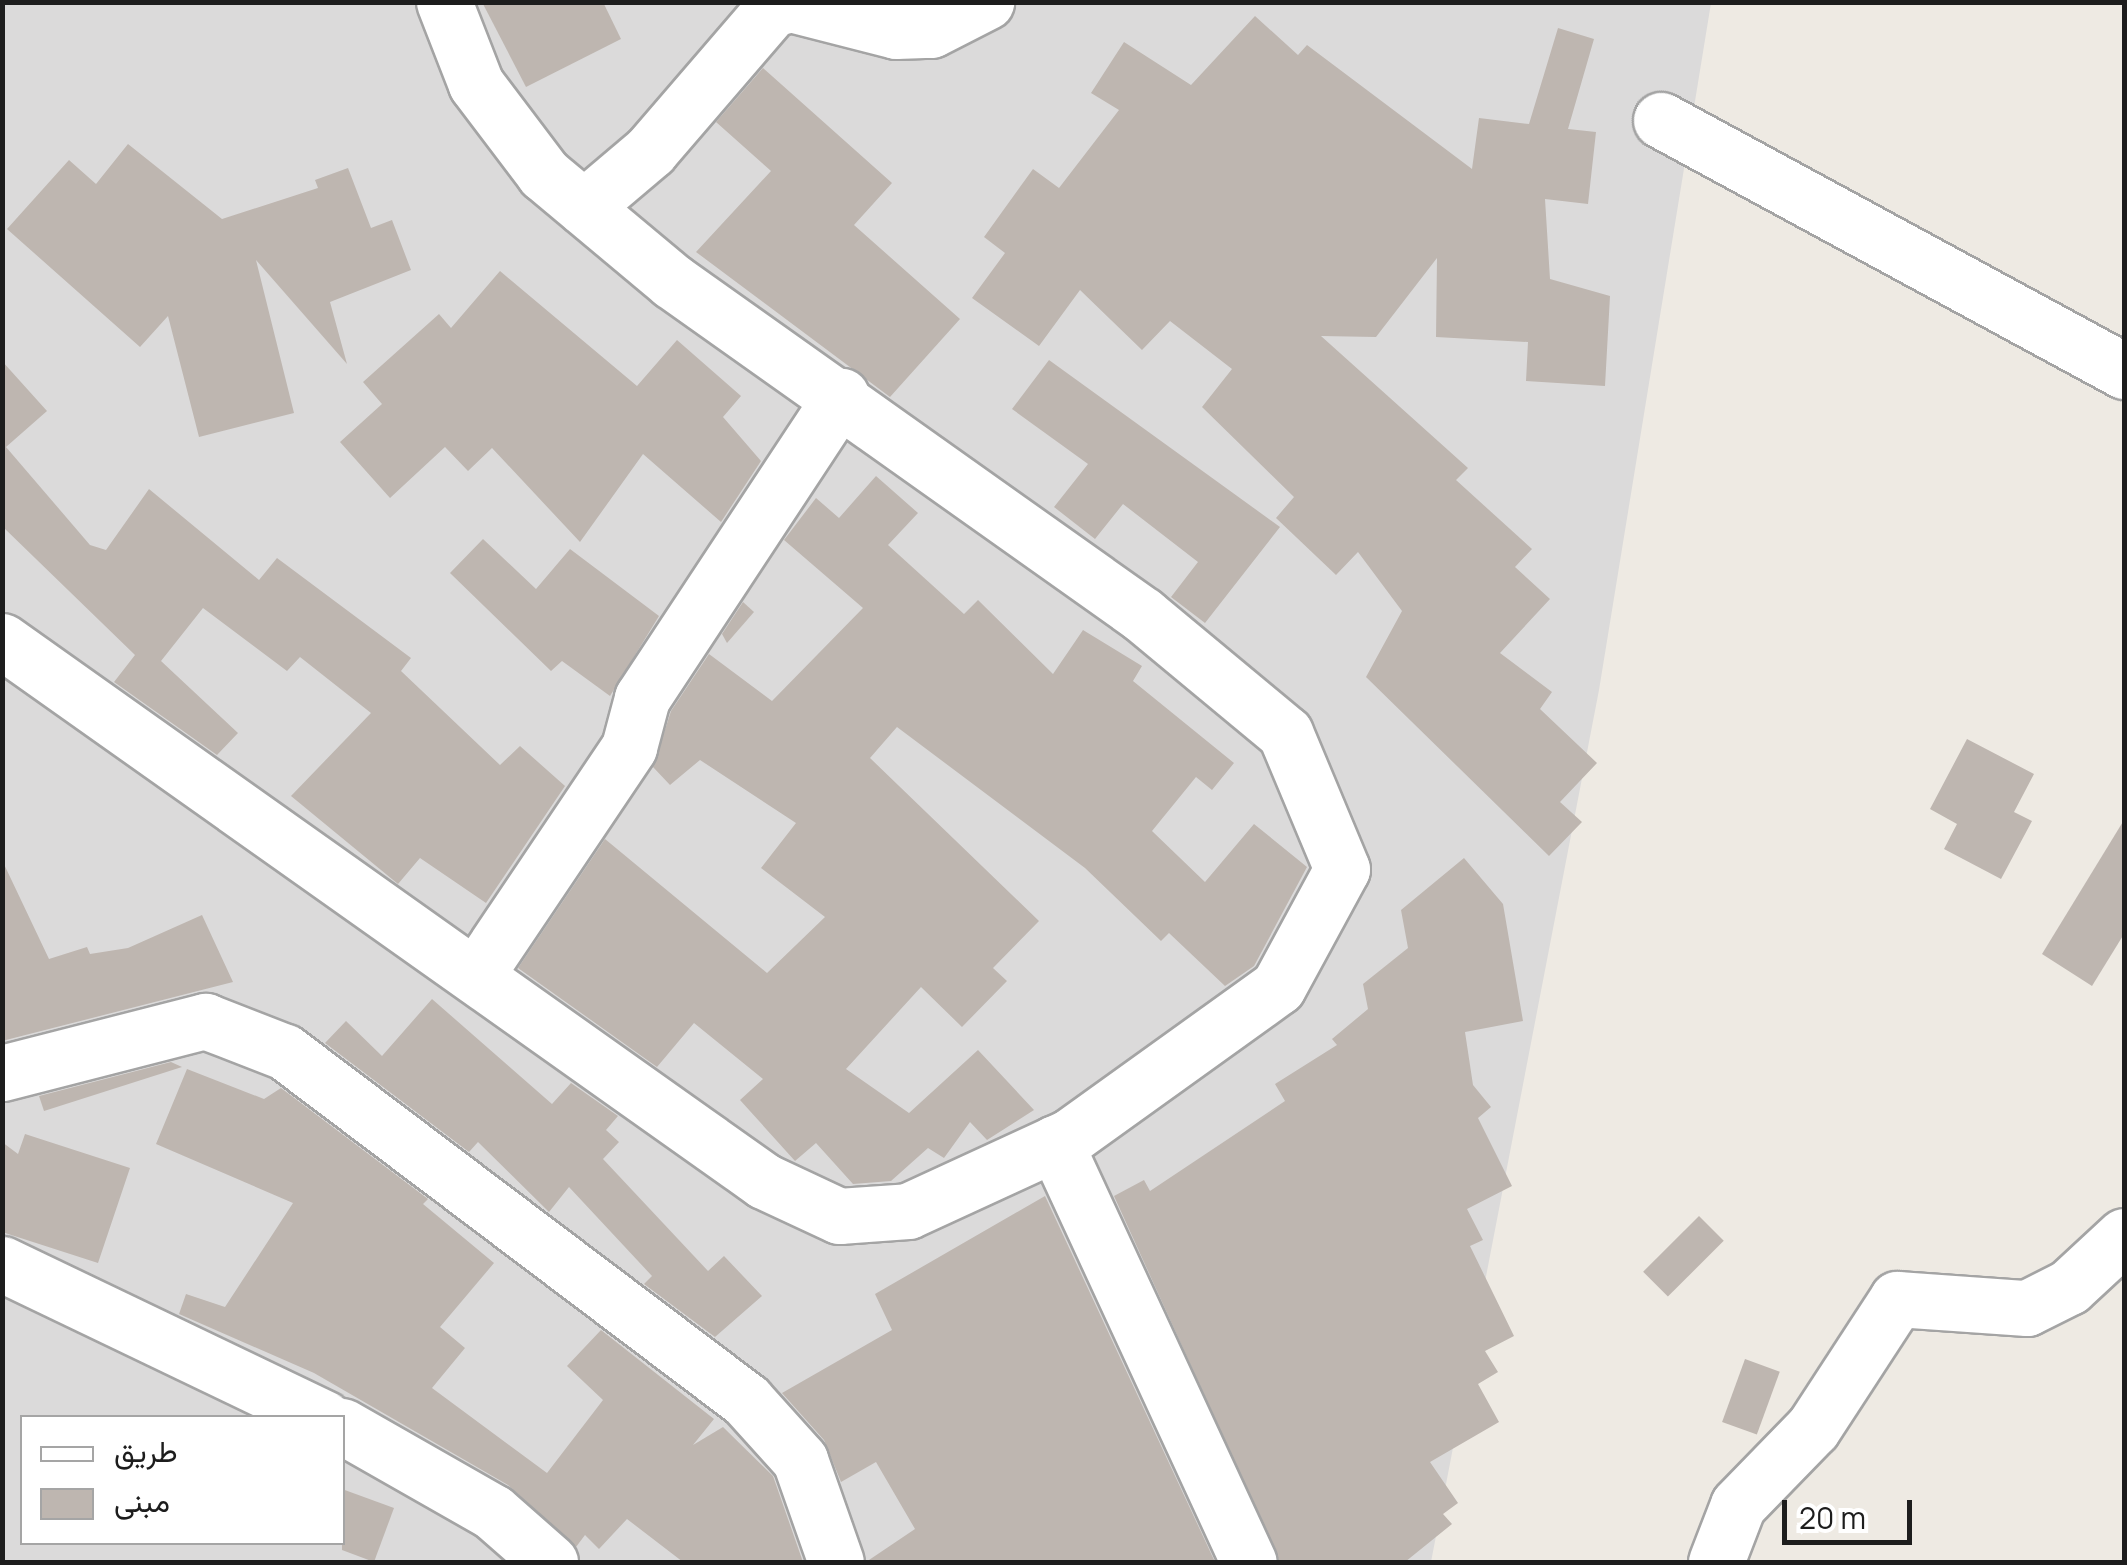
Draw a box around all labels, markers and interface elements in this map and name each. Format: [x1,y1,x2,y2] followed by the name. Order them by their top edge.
[20,1415,345,1545] legend
[114,1430,178,1471] text: طريق
[114,1480,170,1521] text: مبنى
[1787,1480,1917,1542] scale bar
[1799,1497,1866,1538] text: 20 m

